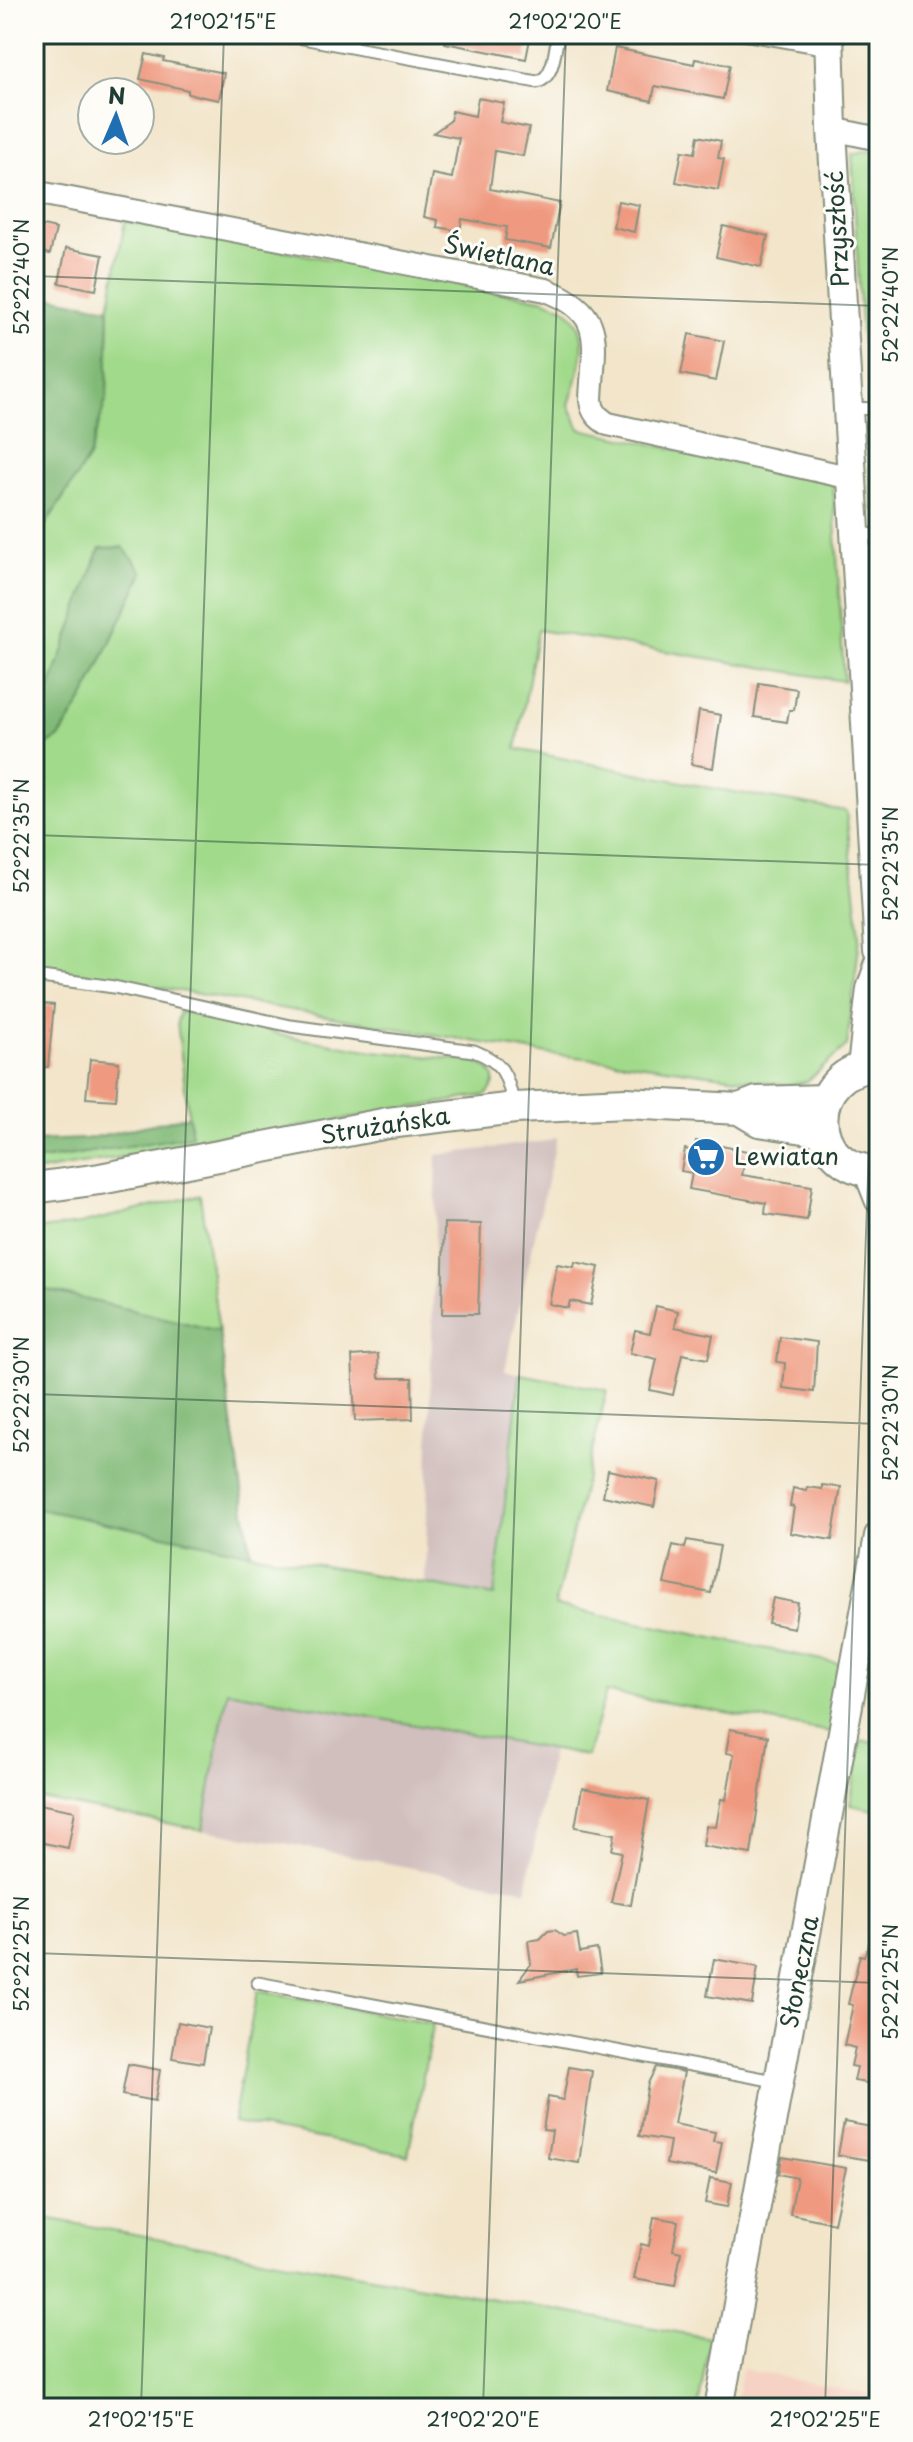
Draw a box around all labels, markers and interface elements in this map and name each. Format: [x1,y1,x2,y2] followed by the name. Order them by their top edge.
[170,6,276,36] text: 21°02'15"E
[508,6,622,36] text: 21°02'20"E
[76,76,156,156] north arrow
[107,78,126,111] text: N
[815,170,857,288] street label: Przyszłość
[6,218,36,336] text: 52°22'40"N
[440,225,558,283] street label: Świetlana
[875,246,905,364] text: 52°22'40"N
[6,778,36,894] text: 52°22'35"N
[875,806,905,922] text: 52°22'35"N
[317,1096,452,1152] street label: Strużańska
[685,1136,727,1178] supermarket icon: Lewiatan
[734,1137,839,1173] place label: Lewiatan
[6,1336,36,1454] text: 52°22'30"N
[875,1364,905,1482] text: 52°22'30"N
[6,1896,36,2012] text: 52°22'25"N
[769,1912,827,2031] street label: Słoneczna
[875,1924,905,2040] text: 52°22'25"N
[88,2404,194,2434] text: 21°02'15"E
[426,2404,540,2434] text: 21°02'20"E
[769,2404,881,2434] text: 21°02'25"E

